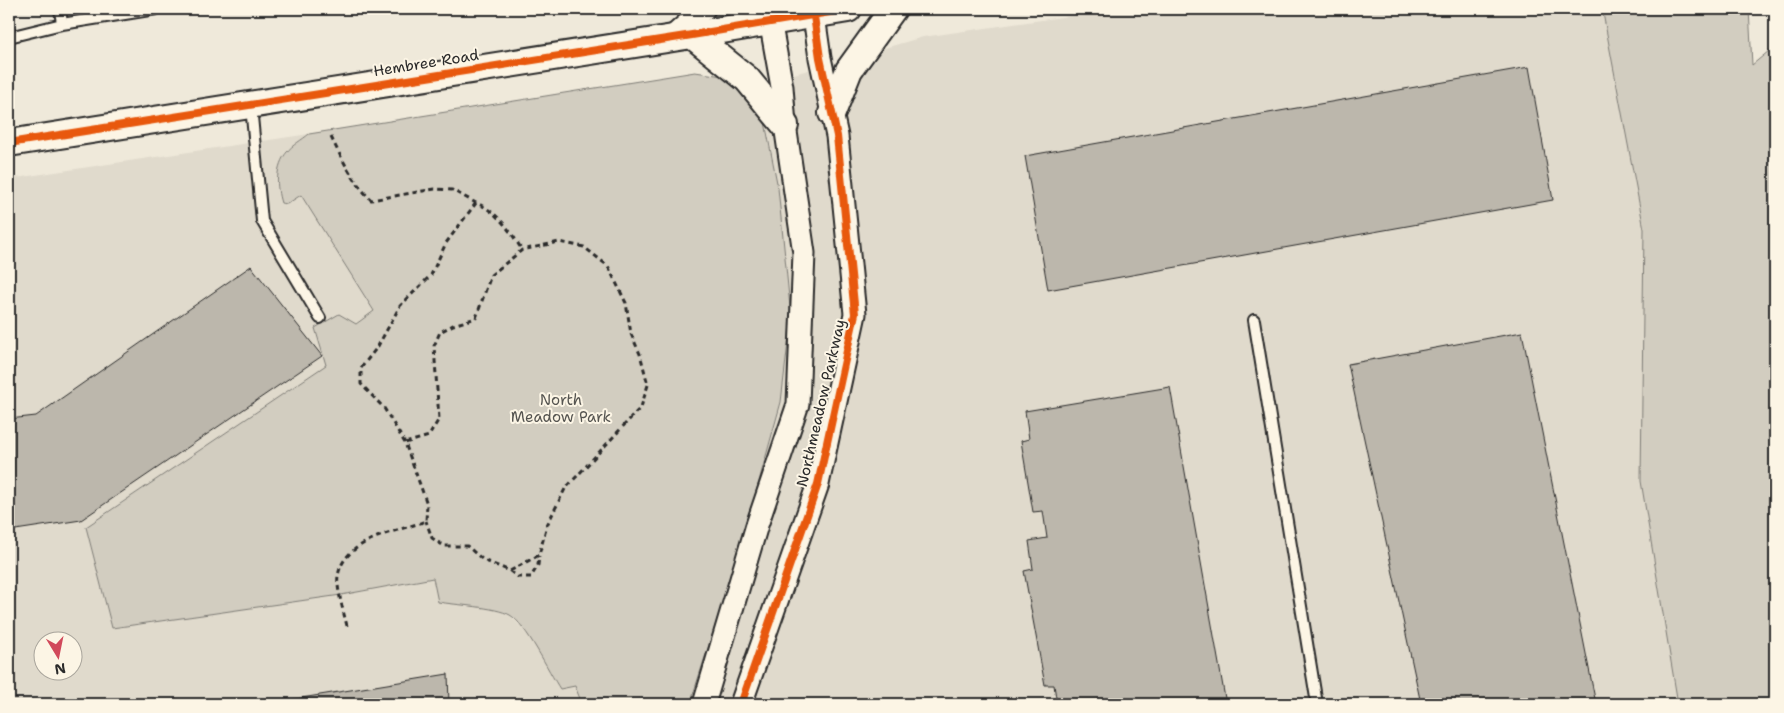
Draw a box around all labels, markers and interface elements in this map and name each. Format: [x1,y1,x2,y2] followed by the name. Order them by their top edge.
[372,45,481,81] street label: Hembree Road
[792,317,850,489] street label: Northmeadow Parkway
[511,390,611,427] park label: North Meadow Park
[32,630,82,680] north arrow
[53,659,67,679] text: N

